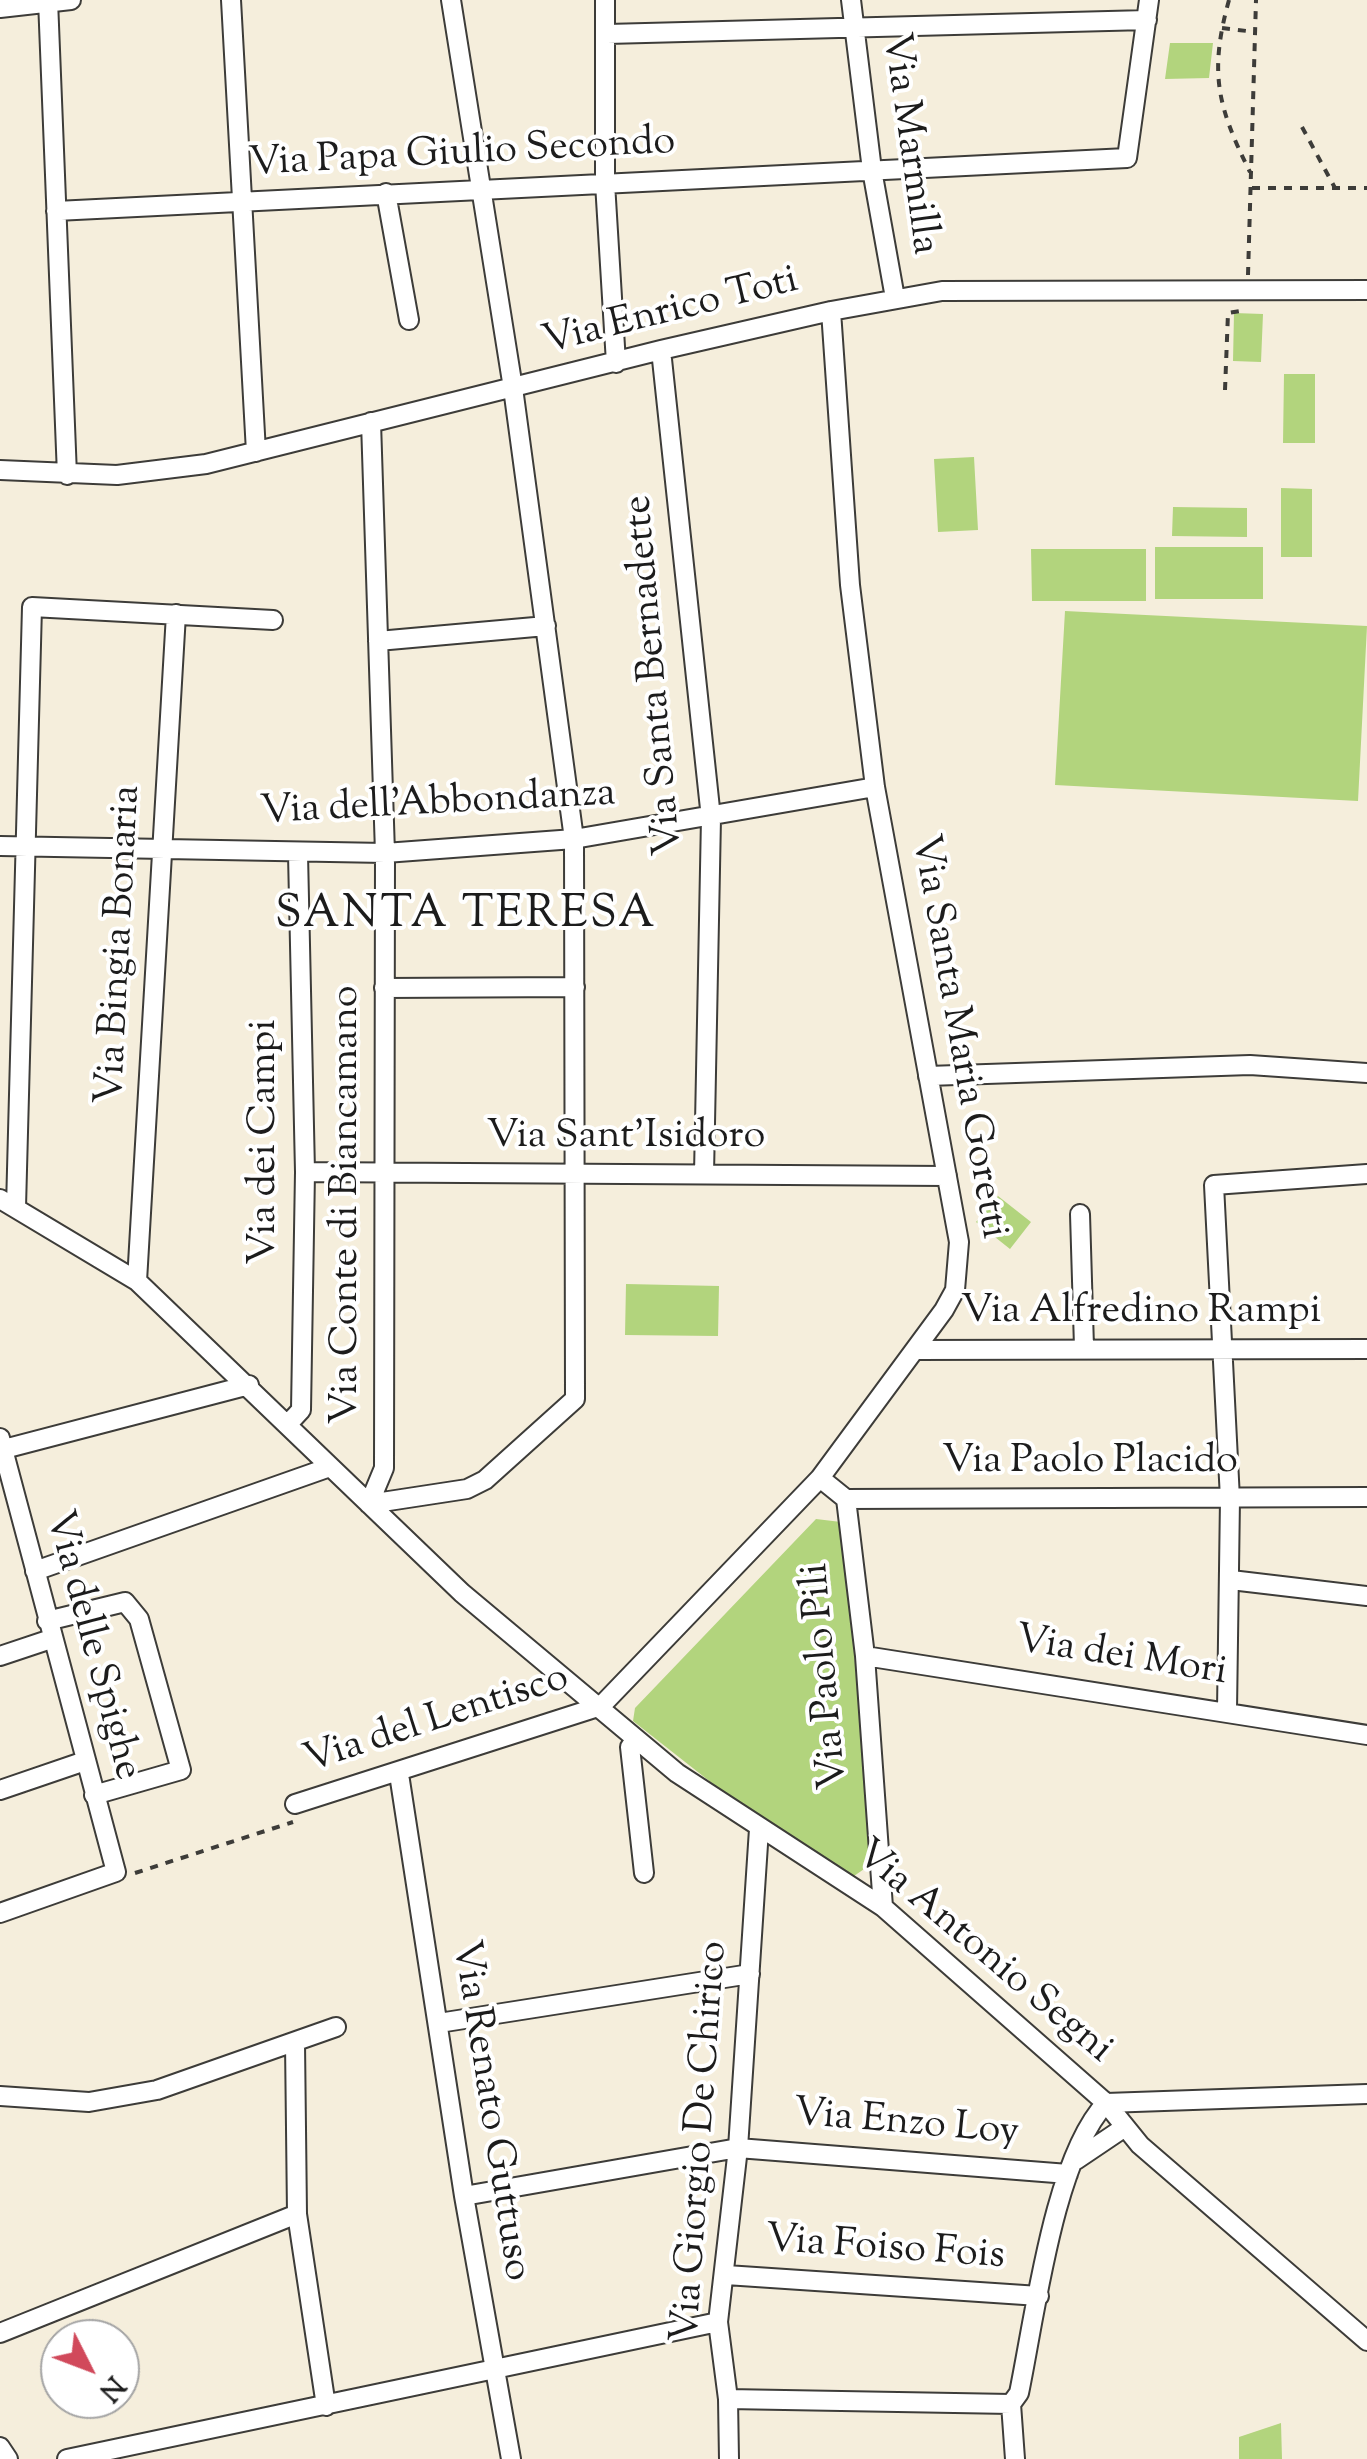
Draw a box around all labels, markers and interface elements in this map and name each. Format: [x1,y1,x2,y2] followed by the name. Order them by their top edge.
[868,30,946,258] street label: Via Marmilla
[248,121,676,191] street label: Via Papa Giulio Secondo
[538,259,804,369] street label: Via Enrico Toti
[617,493,697,857] street label: Via Santa Bernadette
[259,773,617,839] street label: Via dell'Abbondanza
[90,784,154,1106] street label: Via Bingia Bonaria
[897,831,1015,1243] street label: Via Santa Maria Goretti
[275,891,657,945] district label: SANTA TERESA
[325,985,373,1425] street label: Via Conte di Biancamano
[243,1019,291,1265] street label: Via dei Campi
[487,1115,765,1163] street label: Via Sant'Isidoro
[961,1290,1321,1338] street label: Via Alfredino Rampi
[942,1440,1238,1488] street label: Via Paolo Placido
[31,1506,149,1786] street label: Via delle Spighe
[794,1561,862,1791] street label: Via Paolo Pili
[1012,1619,1230,1699] street label: Via dei Mori
[299,1657,575,1787] street label: Via del Lentisco
[843,1832,1121,2076] street label: Via Antonio Segni
[437,1937,539,2285] street label: Via Renato Guttuso
[665,1940,741,2344] street label: Via Giorgio De Chirico
[791,2092,1021,2160] street label: Via Enzo Loy
[764,2219,1006,2283] street label: Via Foiso Fois
[40,2319,140,2419] north arrow
[88,2366,133,2409] text: N

